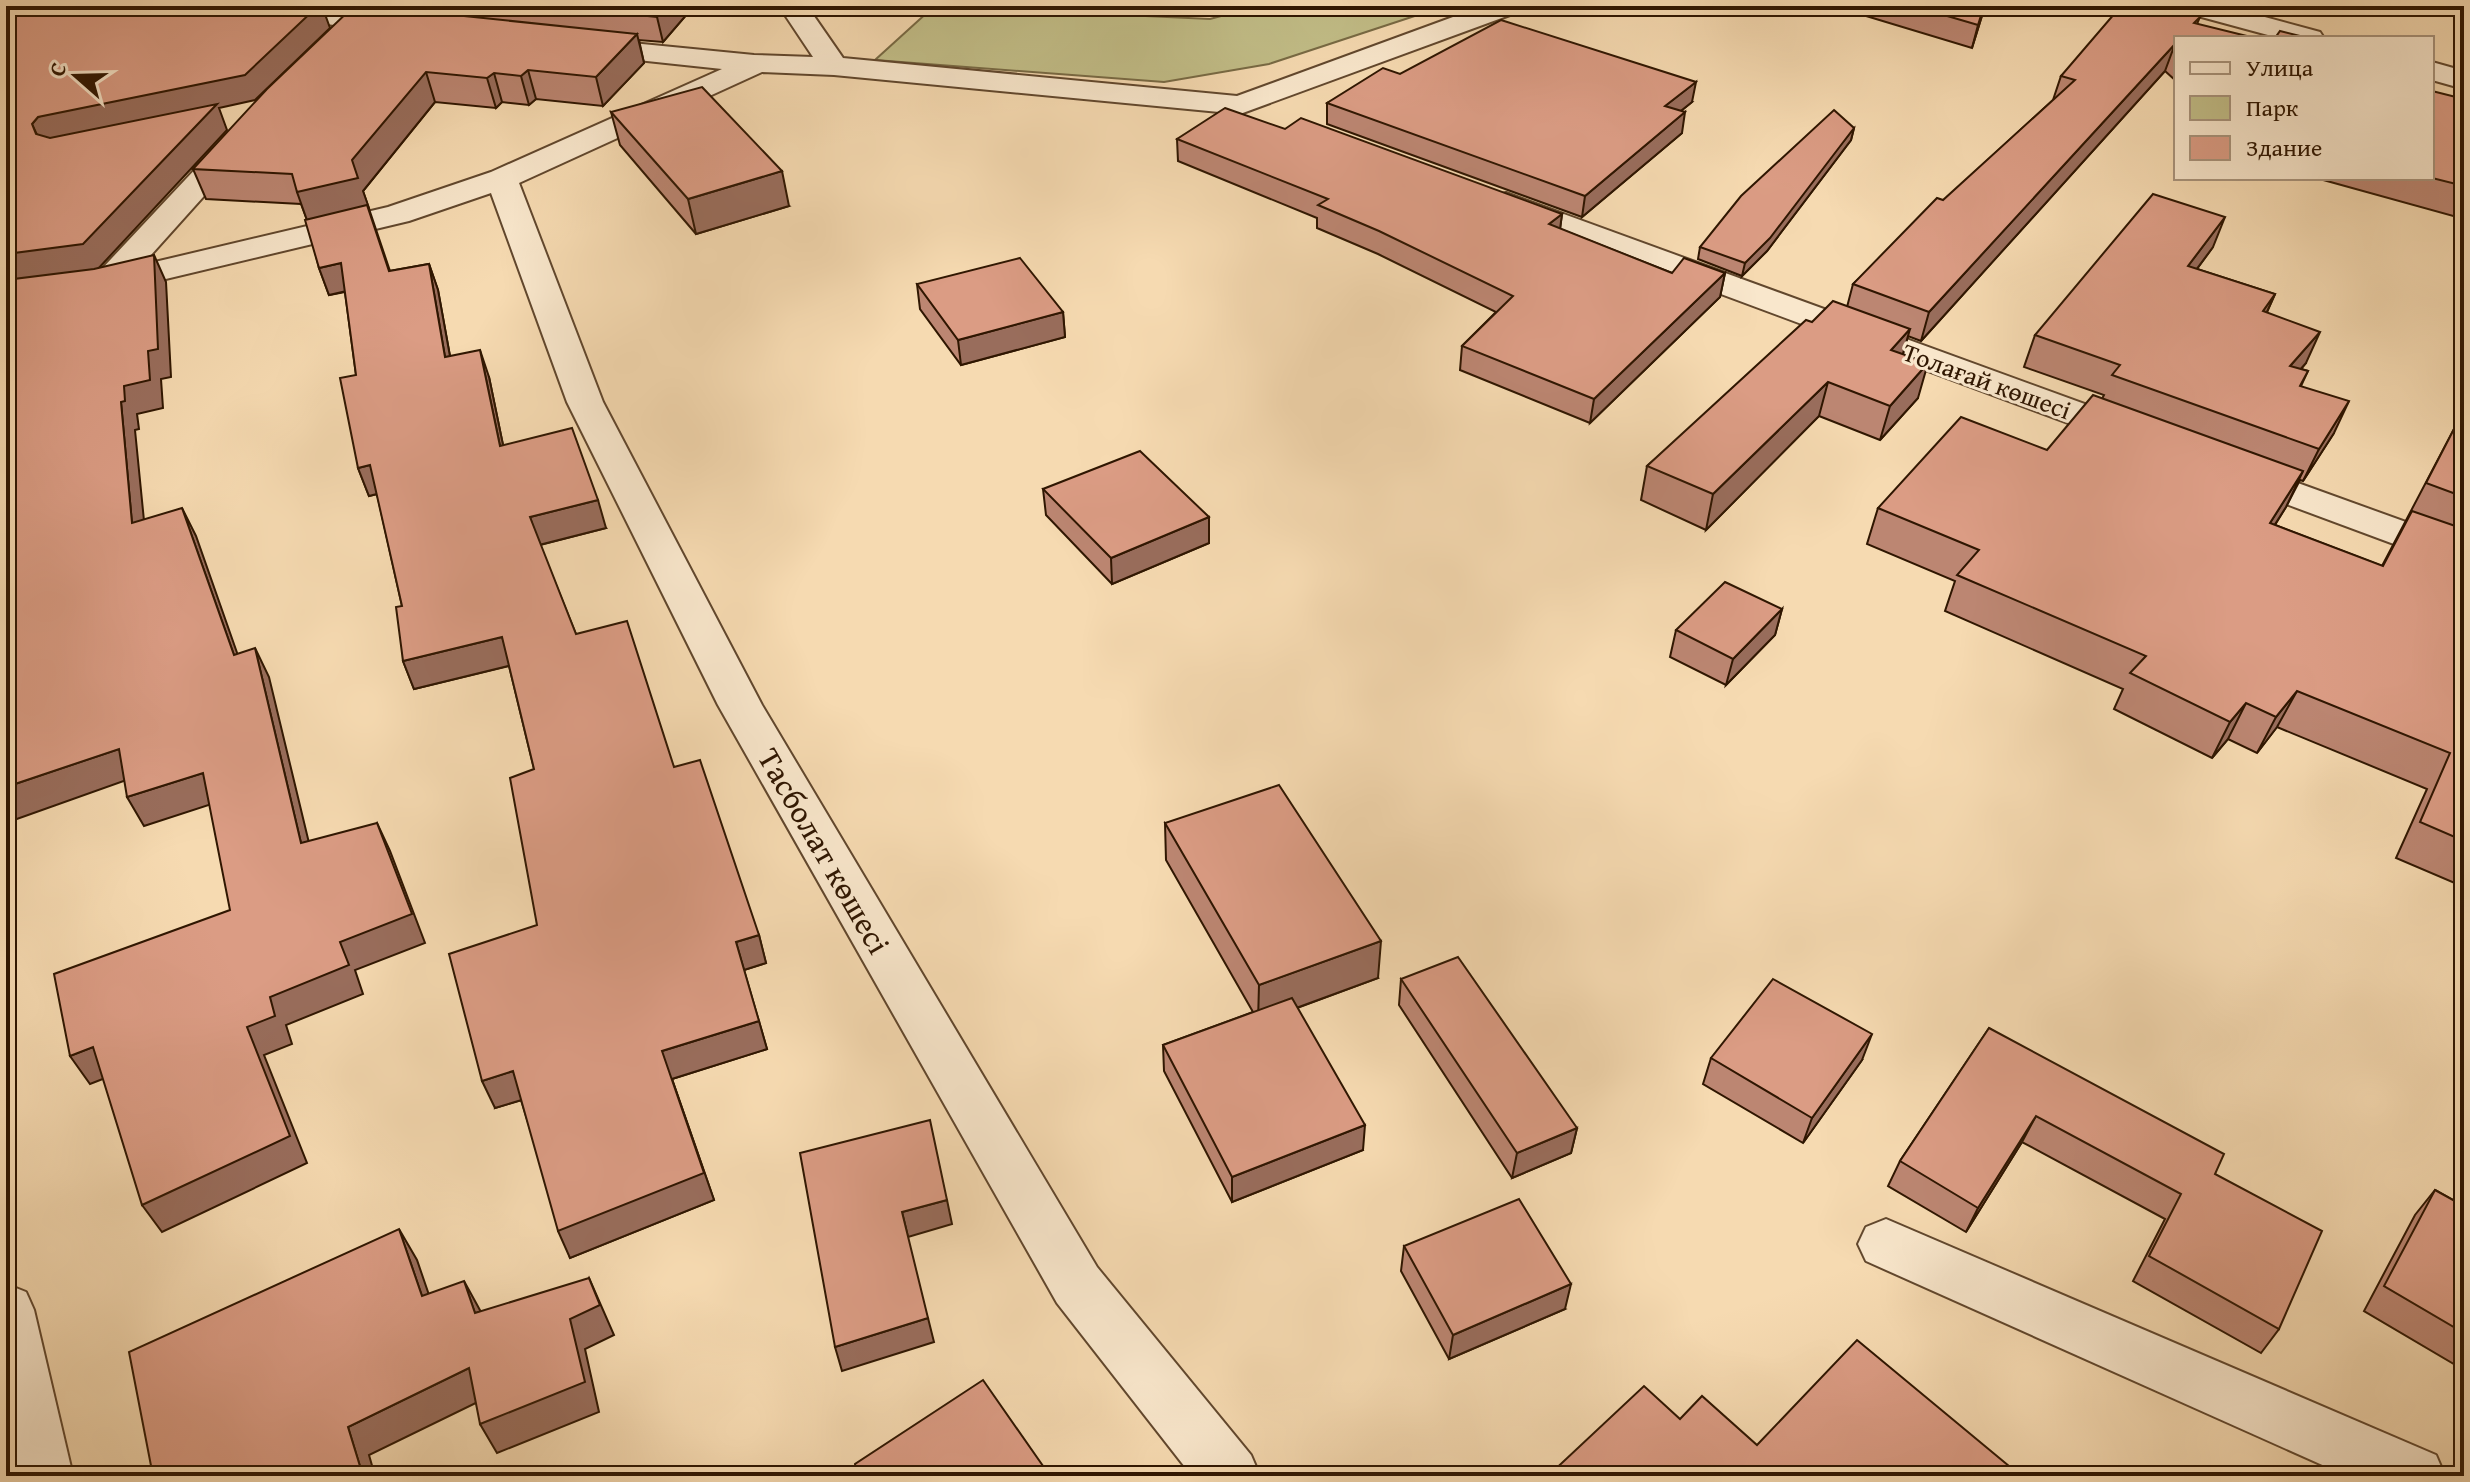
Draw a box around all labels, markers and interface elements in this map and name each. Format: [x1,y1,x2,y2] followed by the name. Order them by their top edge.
[36,36,116,116] north arrow
[2174,36,2434,180] legend
[2246,50,2314,85] text: Улица
[40,58,74,80] text: С
[2246,90,2299,125] text: Парк
[2246,130,2322,165] text: Здание
[1897,332,2077,429] street label: Толағай көшесі
[746,739,903,962] street label: Тасболат көшесі

